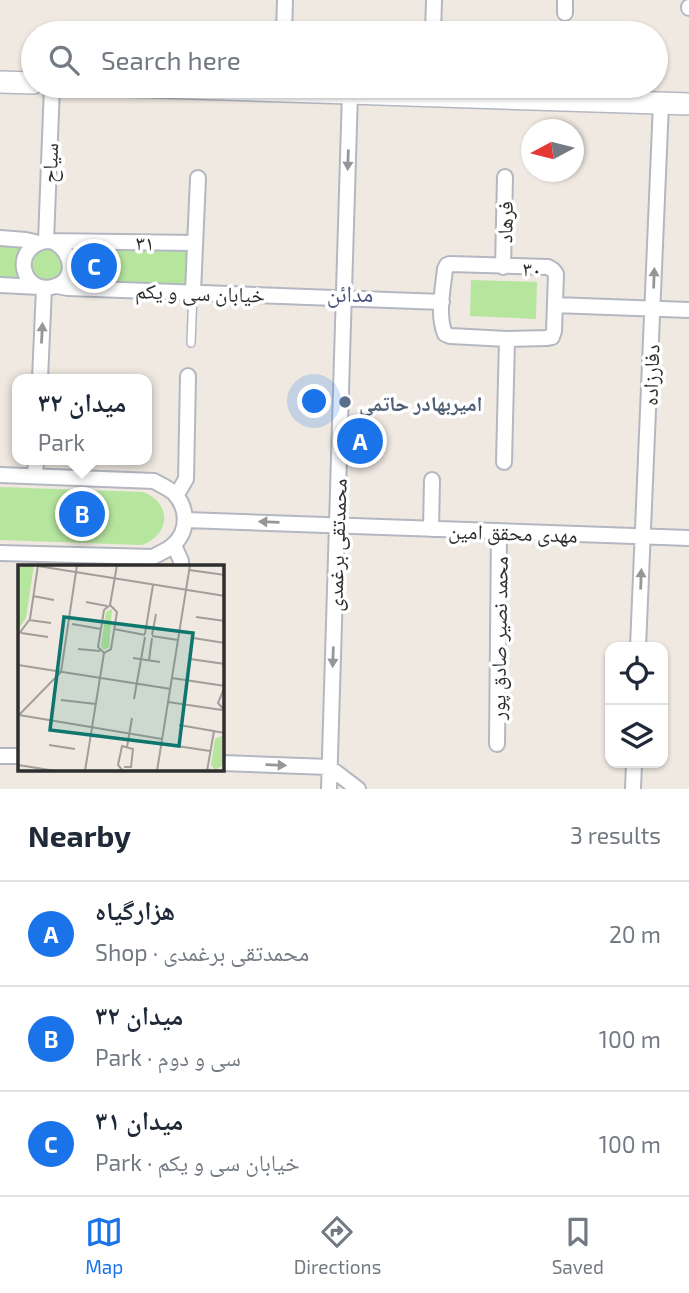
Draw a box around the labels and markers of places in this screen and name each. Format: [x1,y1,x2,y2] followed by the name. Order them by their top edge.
[71,240,117,292] pin: C
[359,390,483,417] place label: امیربهادر حاتمی
[337,394,353,410] marker: امیربهادر حاتمی
[337,415,383,467] pin: A
[59,488,105,540] pin: B

